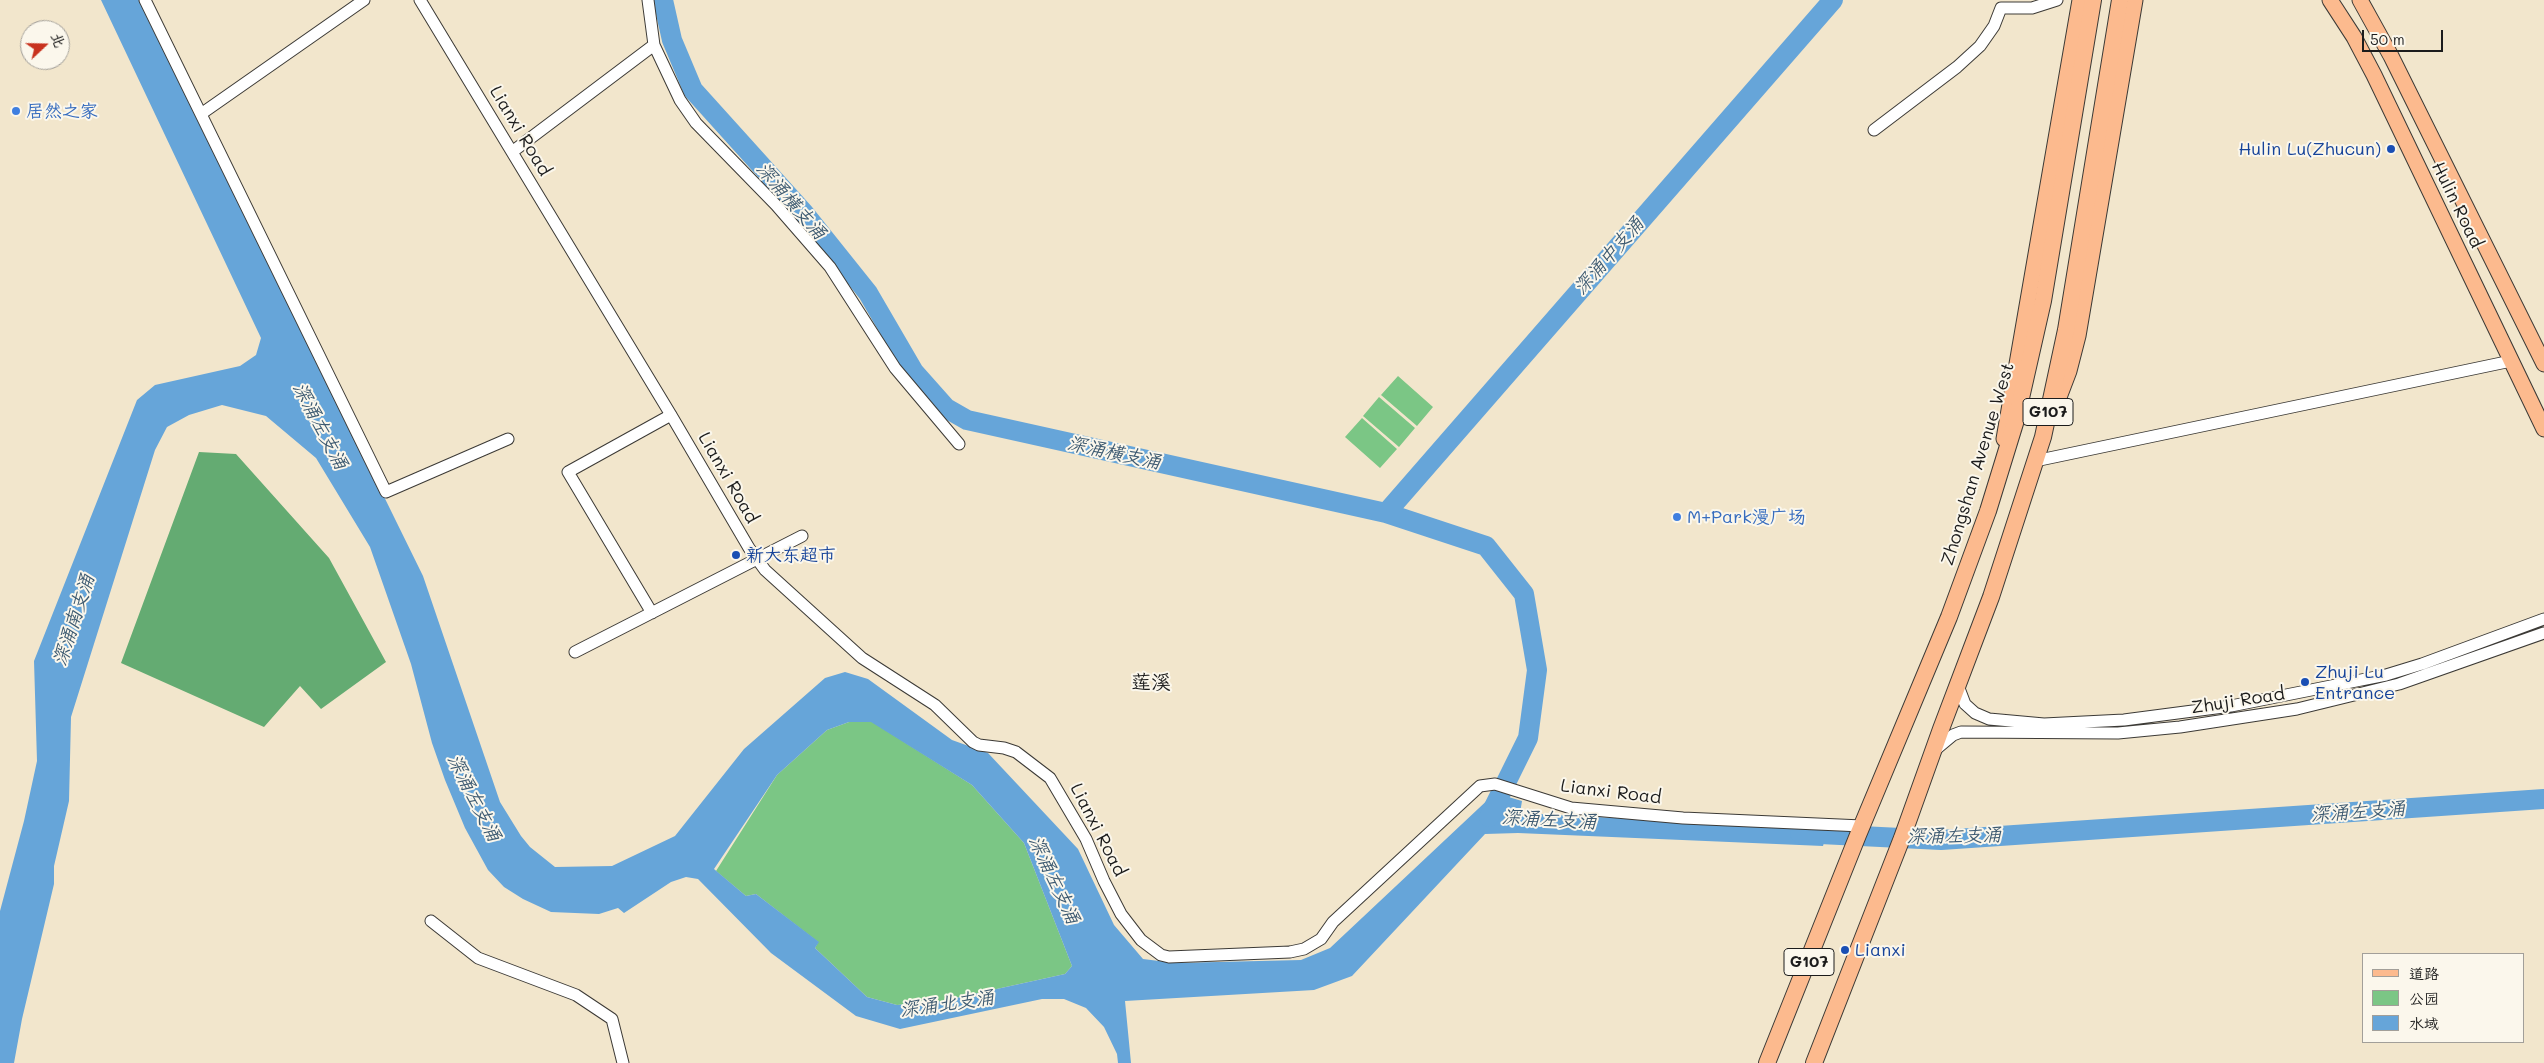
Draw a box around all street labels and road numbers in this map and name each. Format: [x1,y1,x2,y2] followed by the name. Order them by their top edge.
[485,82,555,180] street label: Lianxi Road
[2427,158,2487,252] street label: Hulin Road
[1937,360,2019,568] street label: Zhongshan Avenue West
[2023,398,2073,426] road number: G107
[693,429,763,527] street label: Lianxi Road
[2190,683,2286,719] street label: Zhuji Road
[1559,775,1663,809] street label: Lianxi Road
[1065,780,1131,880] street label: Lianxi Road
[1784,949,1834,976] road number: G107

